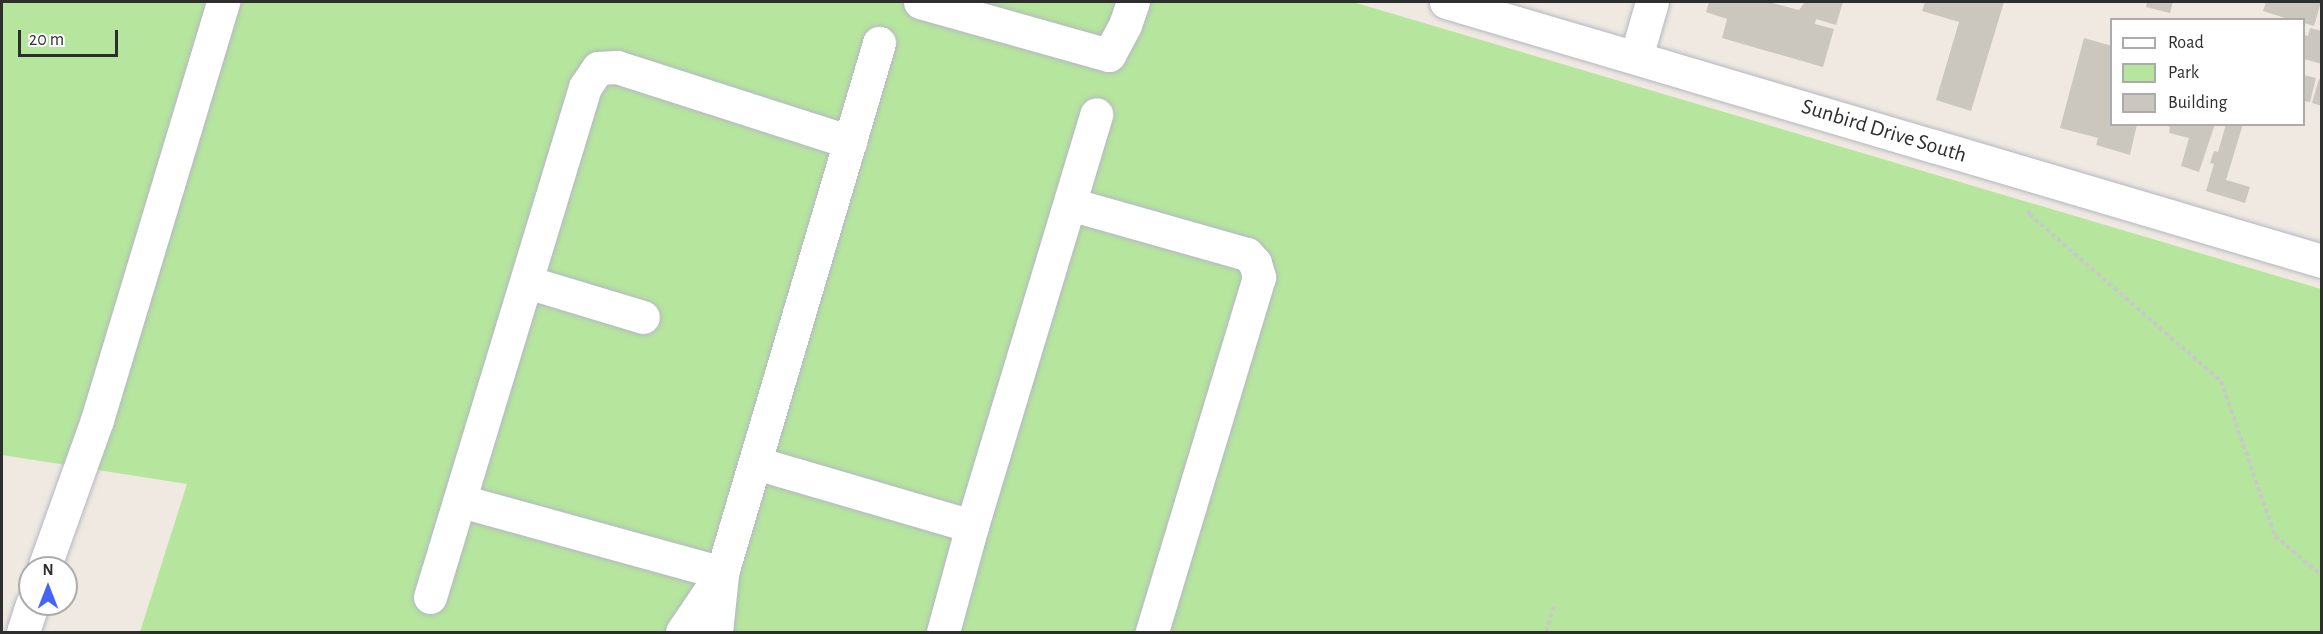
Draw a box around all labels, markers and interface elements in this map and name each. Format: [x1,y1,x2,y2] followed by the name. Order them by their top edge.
[21,18,122,56] scale bar
[2110,18,2305,126] legend
[29,31,64,49] text: 20 m
[2168,34,2204,52] text: Road
[2168,64,2199,82] text: Park
[1798,93,1970,169] street label: Sunbird Drive South
[2168,94,2227,112] text: Building
[18,556,78,616] north arrow
[42,562,54,578] text: N

